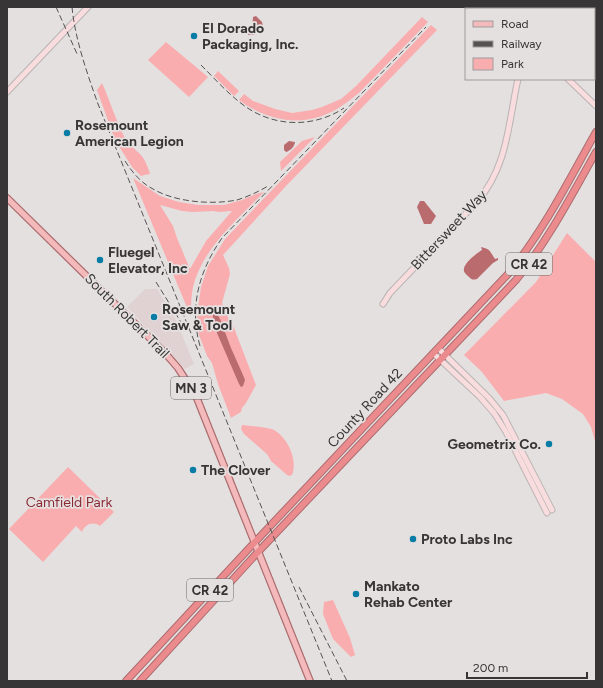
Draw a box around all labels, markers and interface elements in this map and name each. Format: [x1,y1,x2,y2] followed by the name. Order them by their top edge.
[465,8,595,80] legend
[501,17,529,31] text: Road
[202,20,299,53] place label: El Dorado Packaging, Inc.
[189,31,199,41] marker: El Dorado Packaging, Inc.
[501,37,542,51] text: Railway
[501,57,524,71] text: Park
[75,117,184,150] place label: Rosemount American Legion
[62,128,72,138] marker: Rosemount American Legion
[408,186,491,274] street label: Bittersweet Way
[108,244,188,277] place label: Fluegel Elevator, Inc
[506,253,552,275] road number: CR 42
[95,255,105,265] marker: Fluegel Elevator, Inc
[81,270,173,362] street label: South Robert Trail
[162,301,236,334] place label: Rosemount Saw & Tool
[149,312,159,322] marker: Rosemount Saw & Tool
[324,365,406,451] street label: County Road 42
[171,377,211,399] road number: MN 3
[448,436,541,453] place label: Geometrix Co.
[544,439,554,449] marker: Geometrix Co.
[201,462,271,479] place label: The Clover
[188,465,198,475] marker: The Clover
[26,494,112,511] park label: Camfield Park
[421,531,513,548] place label: Proto Labs Inc
[408,534,418,544] marker: Proto Labs Inc
[364,578,453,611] place label: Mankato Rehab Center
[187,579,233,601] road number: CR 42
[351,589,361,599] marker: Mankato Rehab Center
[467,654,587,680] scale bar
[473,661,508,675] text: 200 m

